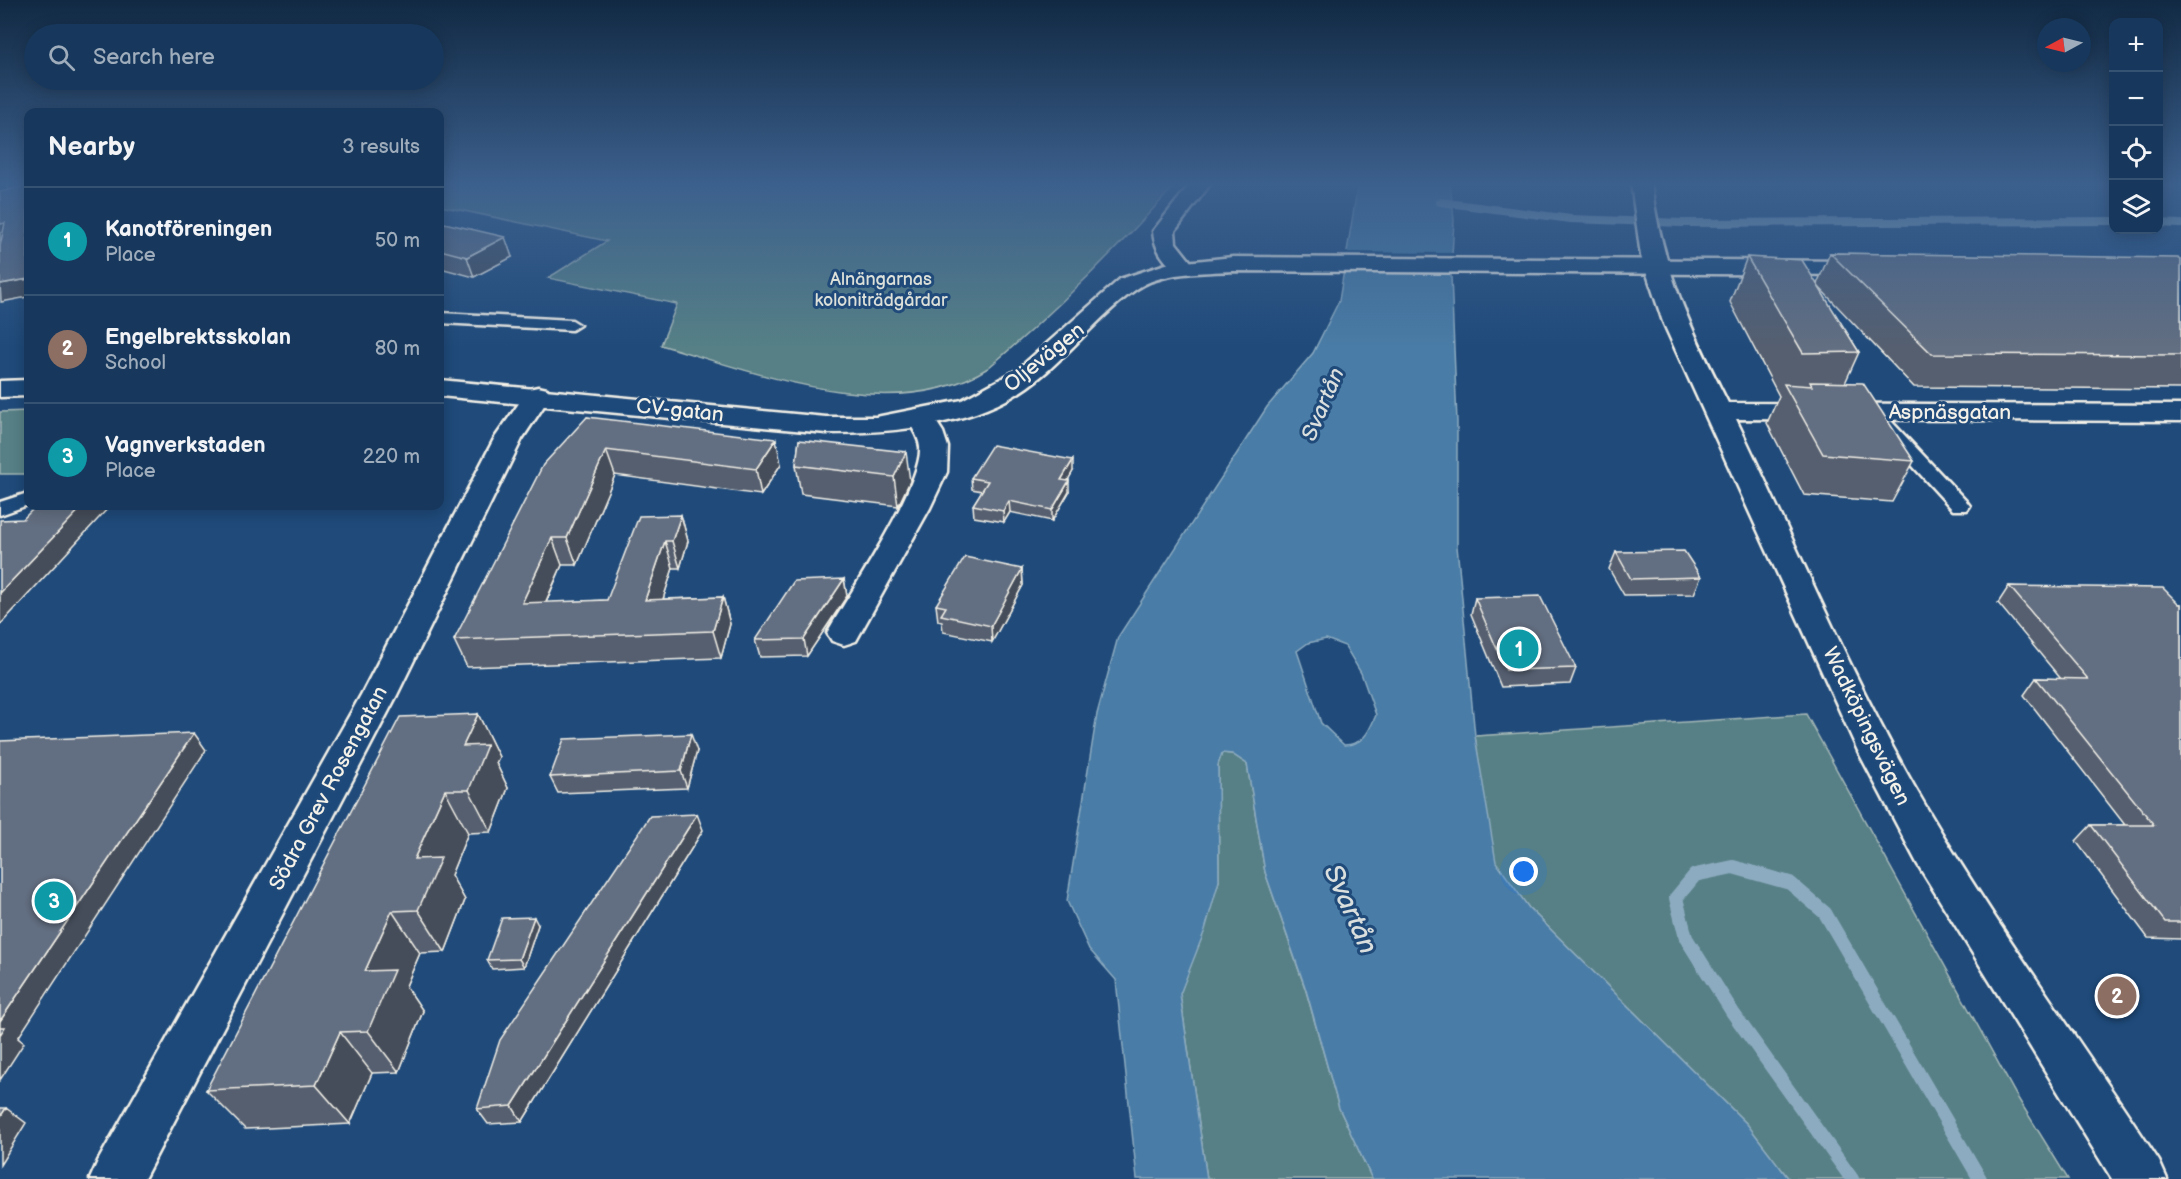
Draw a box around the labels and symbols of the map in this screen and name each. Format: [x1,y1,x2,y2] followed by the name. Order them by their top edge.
[2037,18,2091,72] north arrow
[814,269,948,311] park label: Alnängarnas koloniträdgårdar
[999,317,1090,397] street label: Oljevägen
[1296,364,1351,445] water label: Svartån
[635,393,725,428] street label: CV-gatan
[1889,400,2011,425] street label: Aspnäsgatan
[1500,626,1538,672] pin: 1
[1817,643,1916,810] street label: Wadköpingsvägen
[264,682,393,895] street label: Södra Grev Rosengatan
[1509,857,1538,886] your location
[1316,860,1384,959] water label: Svartån
[34,878,74,924] pin: 3
[2098,974,2136,1018] pin: 2

